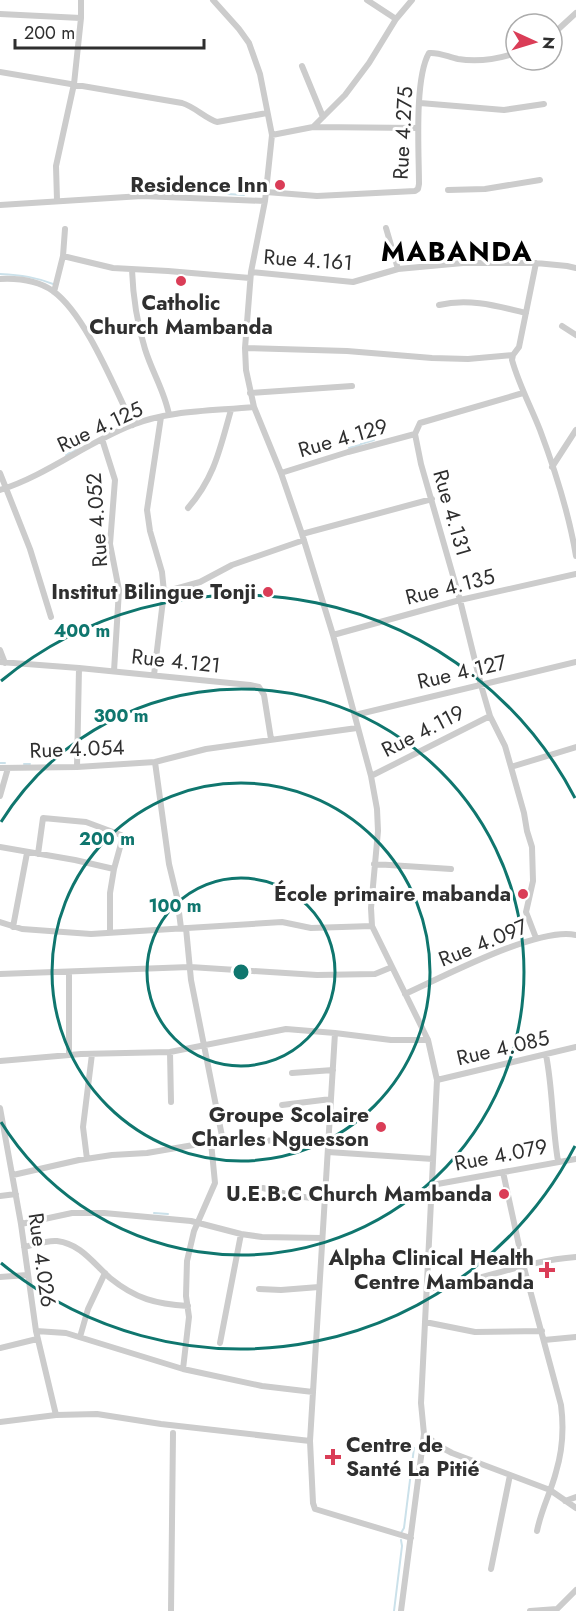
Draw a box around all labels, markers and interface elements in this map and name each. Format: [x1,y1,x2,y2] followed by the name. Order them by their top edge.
[15,12,204,50] scale bar
[504,12,564,72] north arrow
[24,20,75,46] text: 200 m
[537,36,560,50] text: N
[386,86,420,180] street label: Rue 4.275
[130,170,268,200] place label: Residence Inn
[273,178,287,192] marker: Residence Inn
[381,232,533,271] district label: MABANDA
[262,242,354,278] street label: Rue 4.161
[174,274,188,288] marker: Catholic Church Mambanda
[89,288,273,342] place label: Catholic Church Mambanda
[52,394,148,460] street label: Rue 4.125
[295,411,391,465] street label: Rue 4.129
[425,466,479,560] street label: Rue 4.131
[79,472,115,568] street label: Rue 4.052
[402,561,498,613] street label: Rue 4.135
[51,577,256,607] place label: Institut Bilingue Tonji
[261,585,275,599] marker: Institut Bilingue Tonji
[54,618,110,644] text: 400 m
[130,641,222,681] street label: Rue 4.121
[414,647,510,697] street label: Rue 4.127
[376,697,470,765] street label: Rue 4.119
[93,703,149,729] text: 300 m
[29,732,125,766] street label: Rue 4.054
[79,826,135,852] text: 200 m
[274,879,511,909] place label: École primaire mabanda
[516,887,530,901] marker: École primaire mabanda
[148,893,202,919] text: 100 m
[434,912,532,974] street label: Rue 4.097
[231,962,251,982] centre of rings
[454,1023,552,1073] street label: Rue 4.085
[192,1100,369,1154] place label: Groupe Scolaire Charles Nguesson
[374,1120,388,1134] marker: Groupe Scolaire Charles Nguesson
[452,1131,550,1179] street label: Rue 4.079
[226,1179,492,1209] place label: U.E.B.C Church Mambanda
[497,1187,511,1201] marker: U.E.B.C Church Mambanda
[21,1211,63,1309] street label: Rue 4.026
[327,1243,534,1297] place label: Alpha Clinical Health Centre Mambanda
[538,1261,556,1279] marker: Alpha Clinical Health Centre Mambanda
[346,1430,480,1484] place label: Centre de Santé La Pitié
[324,1448,342,1466] marker: Centre de Santé La Pitié

